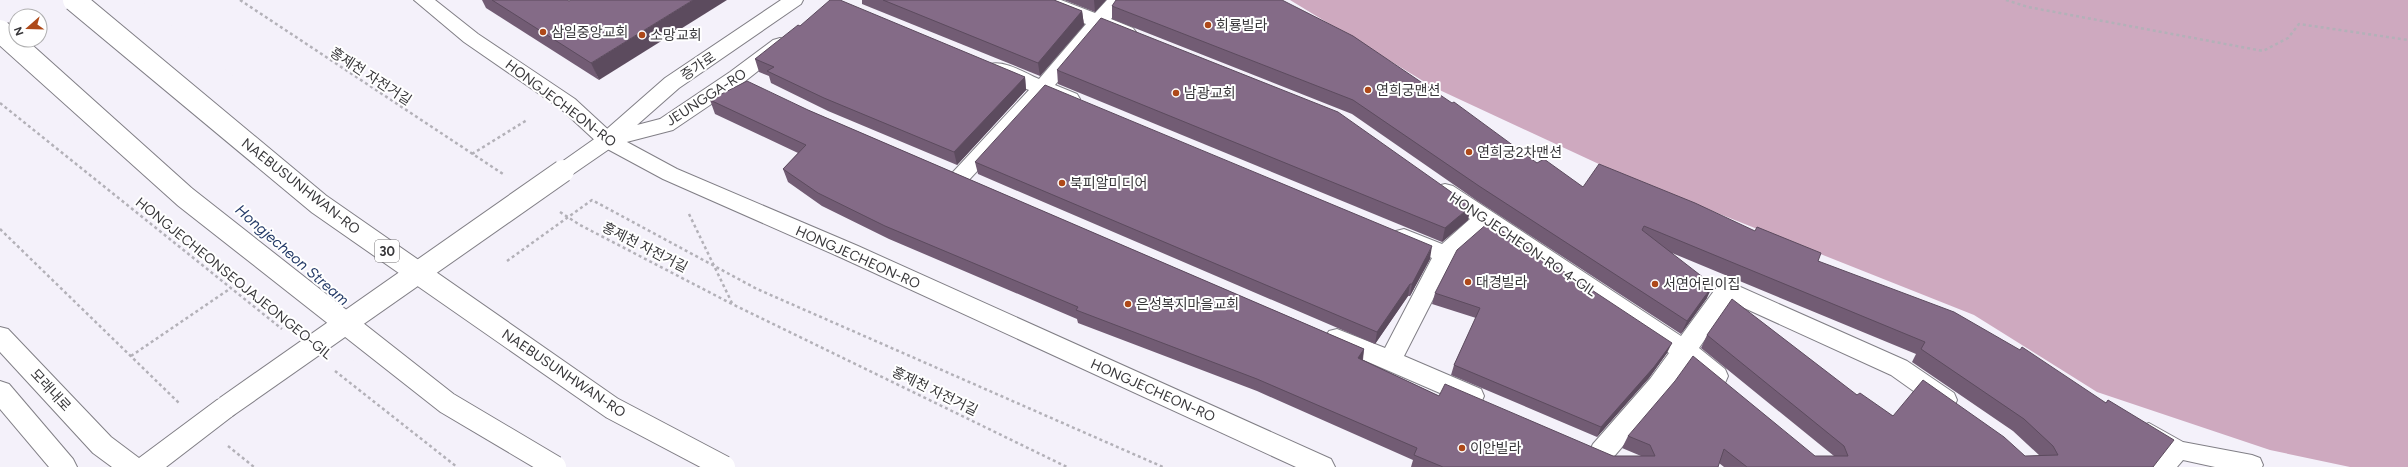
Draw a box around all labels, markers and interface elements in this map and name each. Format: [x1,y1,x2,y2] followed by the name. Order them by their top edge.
[8,8,48,48] north arrow
[1216,17,1268,34] place label: 회룡빌라
[1203,20,1213,30] marker: 회룡빌라
[551,24,628,41] place label: 삼일중앙교회
[12,25,27,37] text: N
[538,27,548,37] marker: 삼일중앙교회
[650,27,702,44] place label: 소망교회
[637,30,647,40] marker: 소망교회
[327,44,415,109] street label: 홍제천 자전거길
[678,48,719,84] street label: 증가로
[502,56,620,151] street label: HONGJECHEON-RO
[663,65,750,130] street label: JEUNGGA-RO
[1376,82,1440,99] place label: 연희궁맨션
[1184,85,1236,102] place label: 남광교회
[1363,85,1373,95] marker: 연희궁맨션
[1171,88,1181,98] marker: 남광교회
[238,135,363,238] street label: NAEBUSUNHWAN-RO
[1477,144,1562,161] place label: 연희궁2차맨션
[1464,147,1474,157] marker: 연희궁2차맨션
[1070,175,1147,192] place label: 북피알미디어
[1057,178,1067,188] marker: 북피알미디어
[1446,189,1600,300] street label: HONGJECHEON-RO 4-GIL
[132,194,336,363] street label: HONGJECHEONSEOJAJEONGEO-GIL
[232,201,353,309] water label: Hongjecheon Stream
[599,219,690,276] street label: 홍제천 자전거길
[793,222,923,293] street label: HONGJECHEON-RO
[375,240,399,262] road number: 30
[1476,274,1528,291] place label: 대경빌라
[1663,276,1740,293] place label: 서연어린이집
[1463,277,1473,287] marker: 대경빌라
[1650,279,1660,289] marker: 서연어린이집
[1136,296,1239,313] place label: 은성복지마을교회
[1123,299,1133,309] marker: 은성복지마을교회
[499,326,629,421] street label: NAEBUSUNHWAN-RO
[1088,355,1218,426] street label: HONGJECHEON-RO
[889,363,981,420] street label: 홍제천 자전거길
[27,366,74,415] street label: 모래내로
[1470,440,1522,457] place label: 이안빌라
[1457,443,1467,453] marker: 이안빌라

